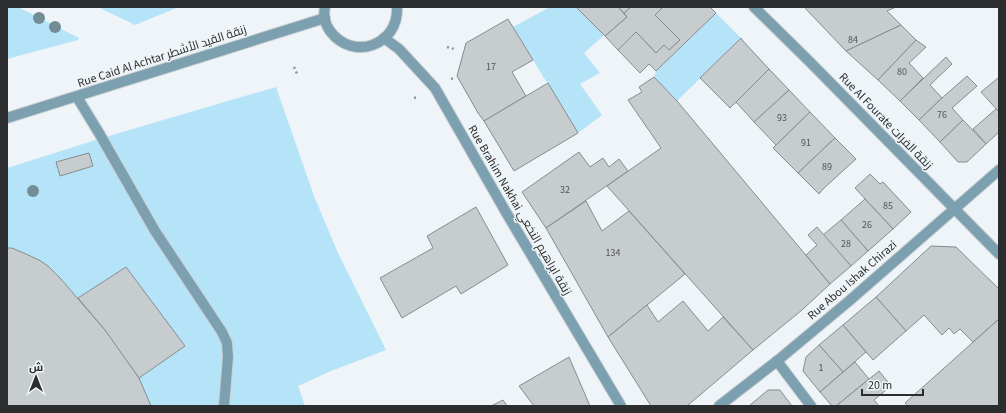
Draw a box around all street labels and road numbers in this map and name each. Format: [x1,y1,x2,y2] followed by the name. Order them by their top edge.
[75,21,249,92] street label: Rue Caid Al Achtar زنقة القيد الأشطر
[835,69,936,173] street label: Rue Al Fourate زنقة الفرات
[463,122,575,299] street label: Rue Brahim Nakhai زنقة ابراهيم النخعي
[804,237,901,324] street label: Rue Abou Ishak Chirazi

